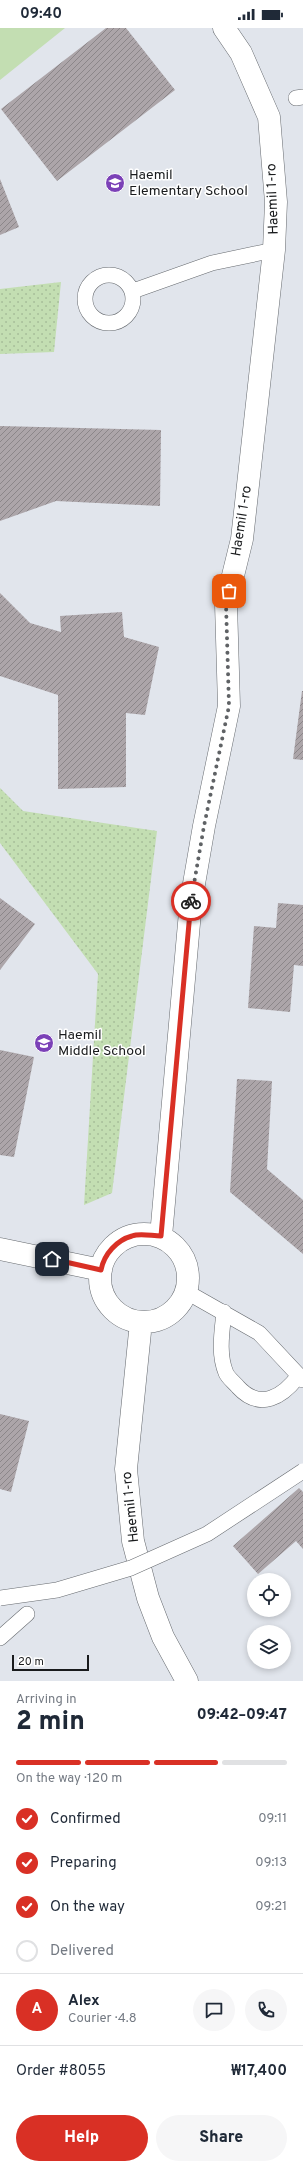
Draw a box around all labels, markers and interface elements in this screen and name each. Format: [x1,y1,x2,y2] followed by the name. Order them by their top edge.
[20,5,62,24] text: 09:40
[263,163,283,235] street label: Haemil 1-ro
[129,167,248,200] place label: Haemil Elementary School
[104,172,126,194] school or university icon: Haemil Elementary School
[228,484,256,558] street label: Haemil 1-ro
[212,574,246,608] pin
[218,580,240,602] icon: bag
[171,881,211,921] courier
[180,890,202,912] icon: bike
[58,1027,146,1060] place label: Haemil Middle School
[33,1032,55,1054] school or university icon: Haemil Middle School
[35,1242,69,1276] pin
[41,1248,63,1270] icon: home
[119,1470,143,1543] street label: Haemil 1-ro
[247,1573,291,1669] map controls
[247,1573,291,1617] button: locate
[247,1625,291,1669] button: layers
[12,1653,89,1672] scale bar
[18,1655,44,1669] text: 20 m
[16,1692,77,1708] text: Arriving in
[16,1706,85,1739] text: 2 min
[197,1706,287,1725] text: 09:42–09:47
[16,1771,122,1787] text: On the way · 120 m
[16,1808,38,1830] icon: check
[50,1810,121,1829] text: Confirmed
[258,1811,287,1827] text: 09:11
[16,1852,38,1874] icon: check
[50,1854,117,1873] text: Preparing
[255,1855,287,1871] text: 09:13
[16,1896,38,1918] icon: check
[50,1898,125,1917] text: On the way
[255,1899,287,1915] text: 09:21
[50,1942,114,1961] text: Delivered
[193,1989,235,2031] button: chat
[245,1989,287,2031] button: phone
[68,1992,100,2011] text: Alex
[32,2000,42,2019] text: A
[68,2011,137,2027] text: Courier · 4.8
[16,2062,106,2081] text: Order #8055
[231,2062,287,2081] text: ₩17,400
[16,2115,148,2161] button: Help
[156,2115,287,2161] button: Share

